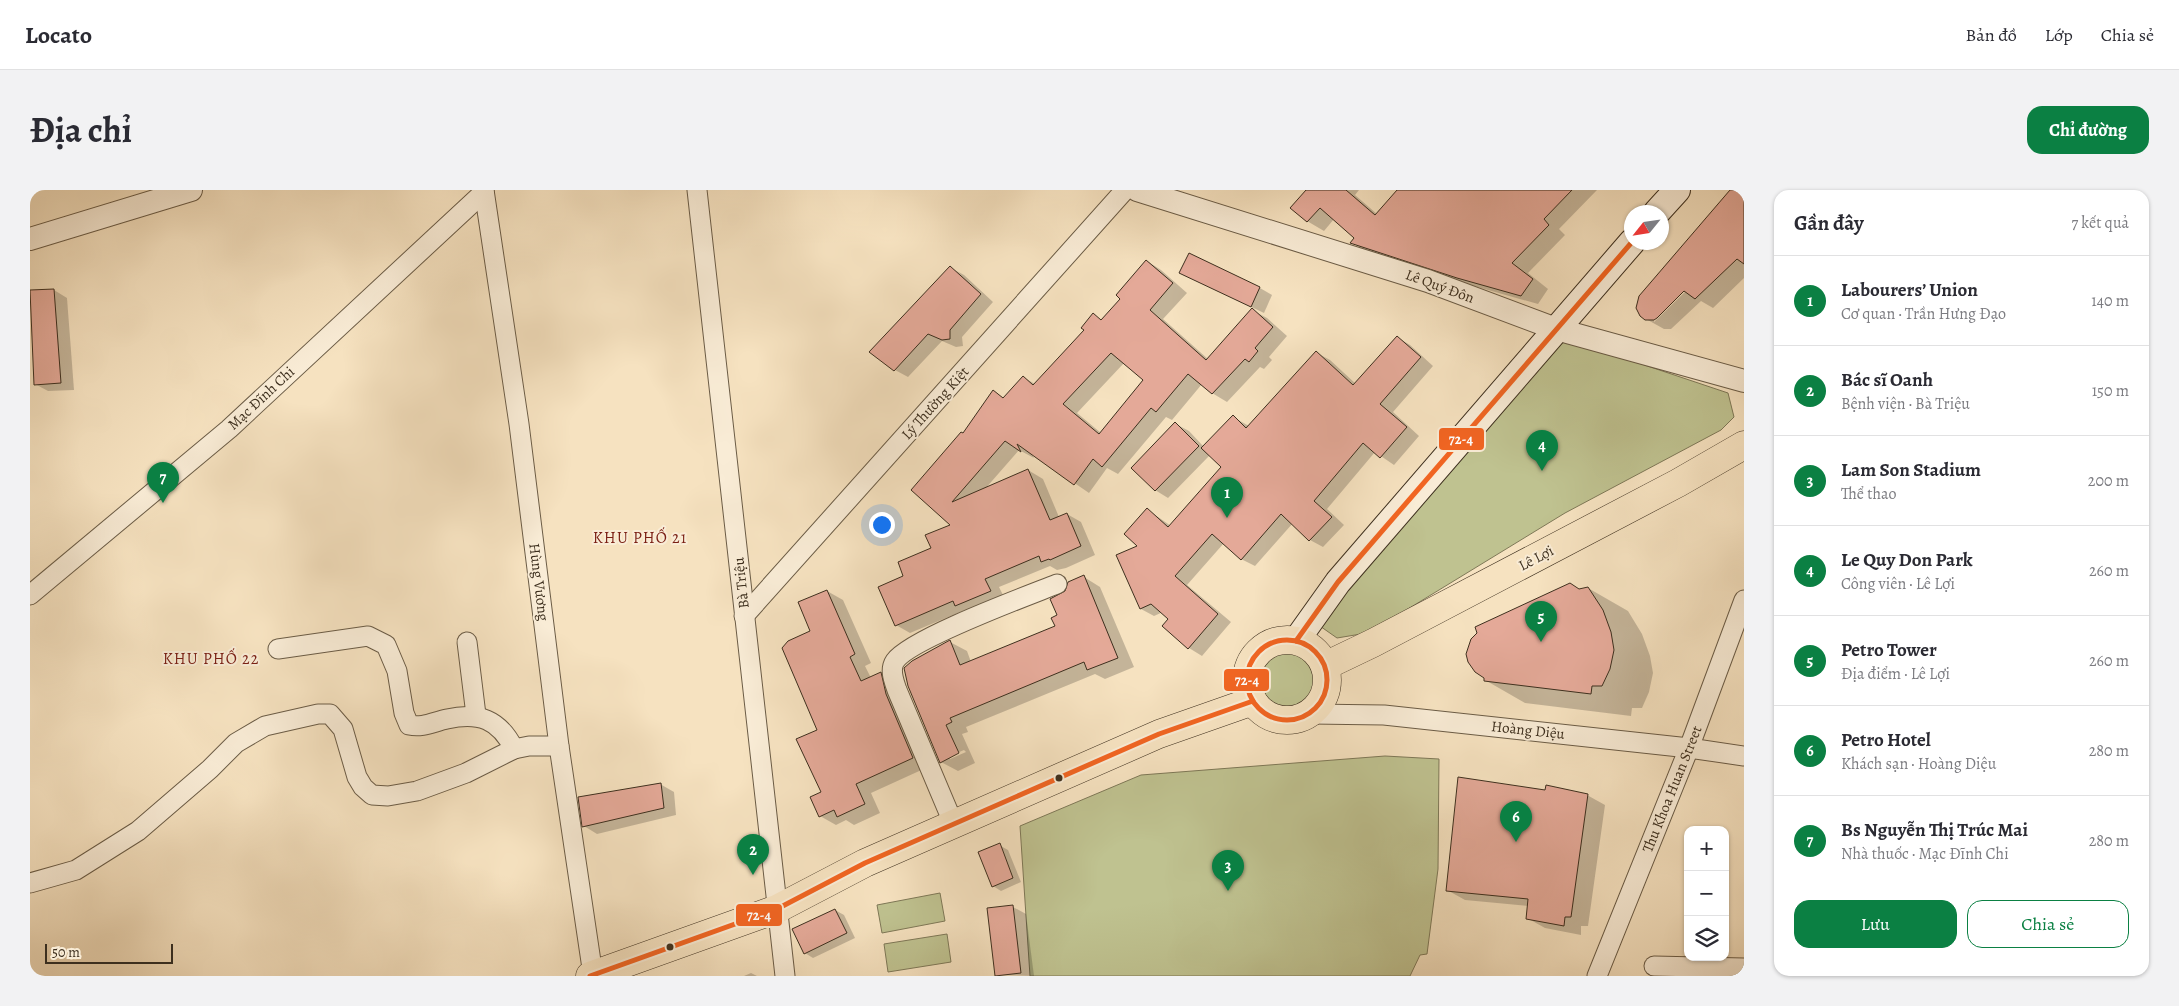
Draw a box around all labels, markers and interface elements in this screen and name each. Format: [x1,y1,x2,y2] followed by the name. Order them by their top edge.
[25,19,92,51] text: Locato
[1966,23,2017,47] text: Bản đồ
[2045,23,2073,47] text: Lớp
[2101,23,2154,47] text: Chia sẻ
[30,106,132,154] text: Địa chỉ
[2027,106,2149,154] button: Chỉ đường
[1624,205,1669,250] north arrow
[1794,209,1864,237] text: Gần đây
[2071,212,2129,234] text: 7 kết quả
[1403,264,1477,308] street label: Lê Quý Đôn
[1841,277,1978,303] text: Labourers’ Union
[1807,290,1813,312] text: 1
[2091,290,2129,312] text: 140 m
[1841,303,2006,325] text: Cơ quan · Trần Hưng Đạo
[223,362,299,434] street label: Mạc Đĩnh Chi
[897,362,973,444] street label: Lý Thường Kiệt
[1841,367,1933,393] text: Bác sĩ Oanh
[1806,380,1814,402] text: 2
[2092,380,2129,402] text: 150 m
[1841,393,1970,415] text: Bệnh viện · Bà Triệu
[1438,427,1485,451] line badge: 72-4
[1449,430,1474,449] text: 72-4
[1526,430,1558,471] pin: 4
[1841,457,1981,483] text: Lam Son Stadium
[147,462,179,503] pin: 7
[1807,470,1813,492] text: 3
[2088,470,2129,492] text: 200 m
[1211,477,1243,518] pin: 1
[1841,483,1896,505] text: Thể thao
[869,512,895,538] your location
[593,527,687,549] district label: KHU PHỐ 21
[1515,541,1557,575] street label: Lê Lợi
[524,542,554,623] street label: Hùng Vương
[1841,547,1973,573] text: Le Quy Don Park
[728,555,754,610] street label: Bà Triệu
[1806,560,1814,582] text: 4
[2089,560,2129,582] text: 260 m
[1841,573,1955,595] text: Công viên · Lê Lợi
[1525,601,1557,642] pin: 5
[1841,637,1937,663] text: Petro Tower
[163,648,259,670] district label: KHU PHỐ 22
[1807,650,1813,672] text: 5
[2089,650,2129,672] text: 260 m
[1841,663,1950,685] text: Địa điểm · Lê Lợi
[1223,668,1270,692] line badge: 72-4
[1235,671,1260,690] text: 72-4
[1490,716,1567,744] street label: Hoàng Diệu
[1637,722,1707,855] street label: Thu Khoa Huan Street
[1841,727,1931,753] text: Petro Hotel
[1806,740,1814,762] text: 6
[2089,740,2129,762] text: 280 m
[1841,753,1996,775] text: Khách sạn · Hoàng Diệu
[1054,773,1064,783] unlabelled marker
[1500,801,1532,842] pin: 6
[1841,817,2028,843] text: Bs Nguyễn Thị Trúc Mai
[1684,826,1729,961] map controls
[1684,826,1729,871] button: +
[1807,830,1813,852] text: 7
[2089,830,2129,852] text: 280 m
[737,834,769,875] pin: 2
[1841,843,2009,865] text: Nhà thuốc · Mạc Đĩnh Chi
[1212,850,1244,891] pin: 3
[1684,871,1729,916] button: −
[1794,900,1957,948] button: Lưu
[1967,900,2129,948] button: Chia sẻ
[735,903,783,927] line badge: 72-4
[747,906,772,925] text: 72-4
[1684,916,1729,961] button: layers
[45,941,172,964] scale bar
[665,942,675,952] unlabelled marker
[52,943,80,962] text: 50 m

